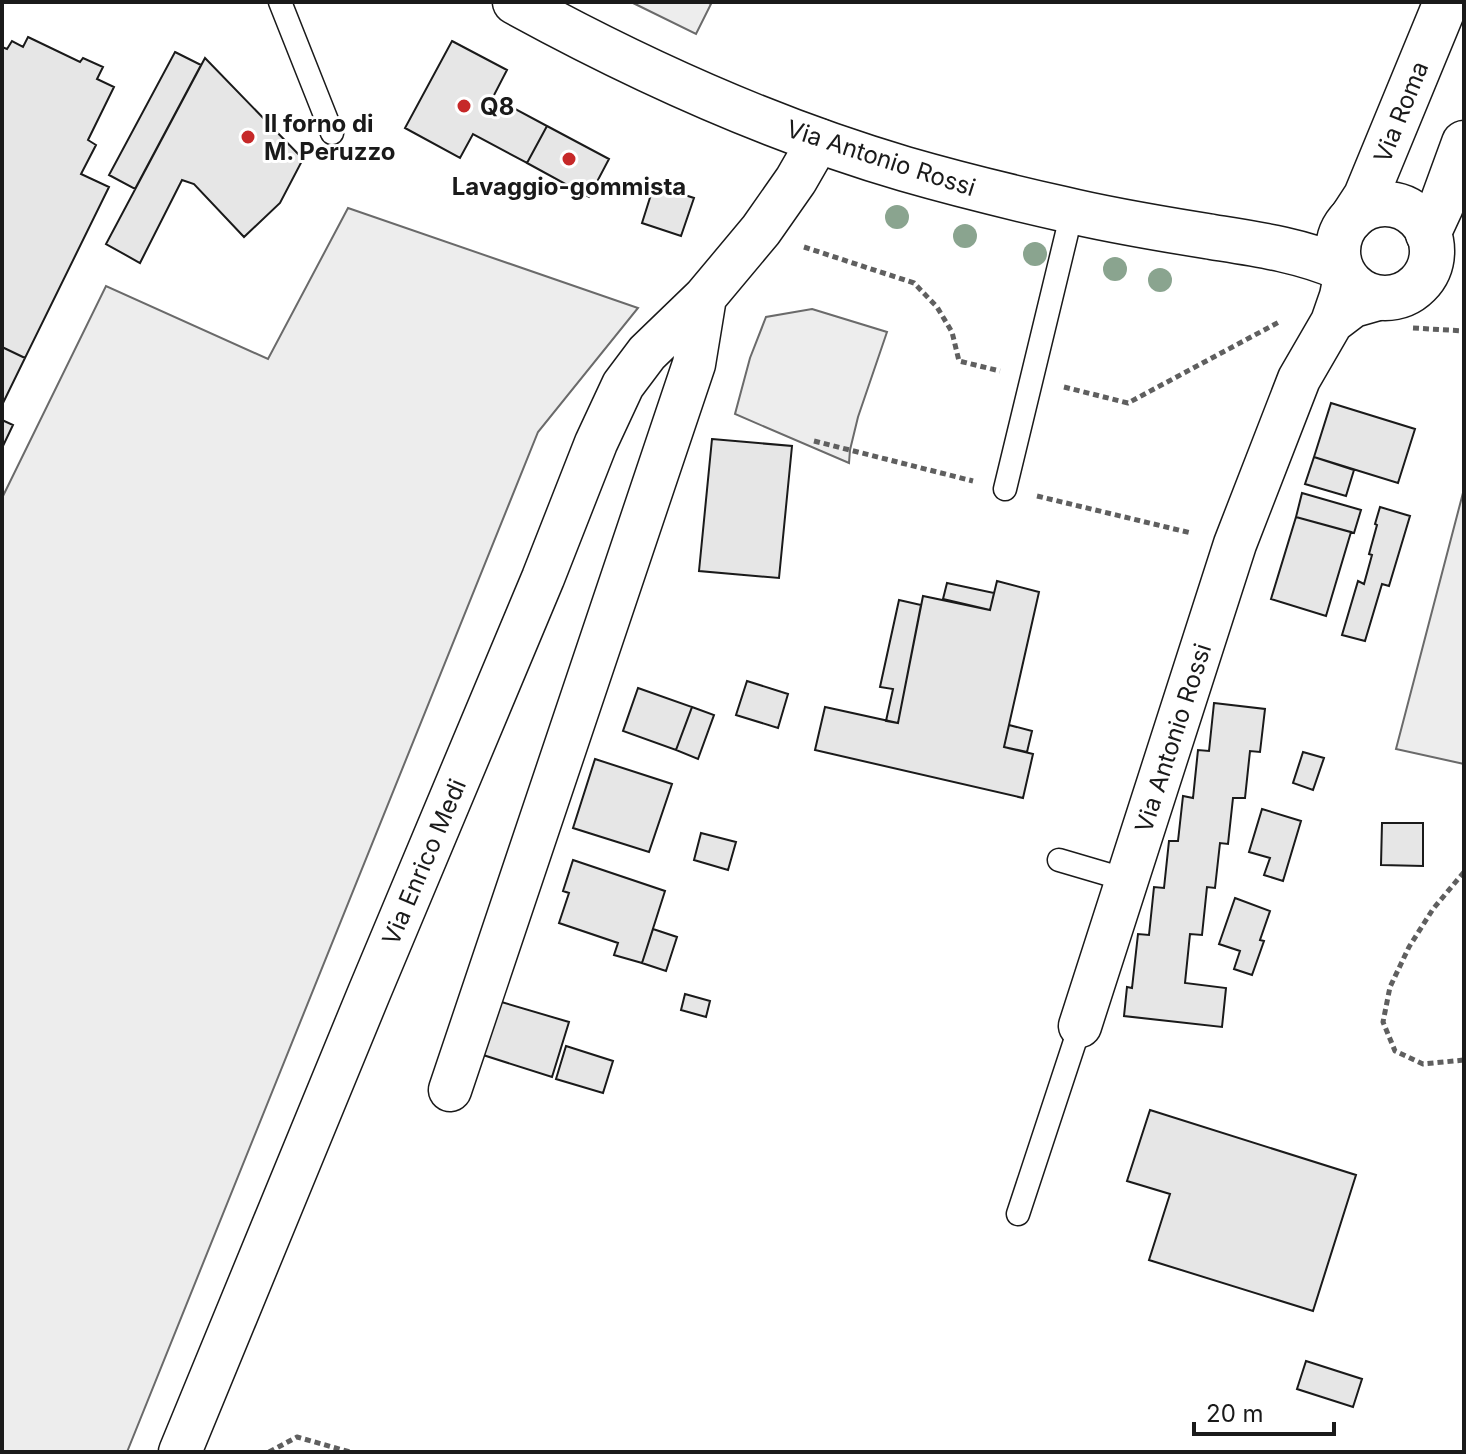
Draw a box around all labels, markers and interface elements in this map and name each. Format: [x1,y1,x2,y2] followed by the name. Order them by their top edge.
[1368,57,1434,167] street label: Via Roma
[480,92,514,121] place label: Q8
[455,97,473,115] marker: Q8
[264,109,395,166] place label: Il forno di M. Peruzzo
[783,114,979,202] street label: Via Antonio Rossi
[239,128,257,146] marker: Il forno di M. Peruzzo
[560,150,578,168] marker: Lavaggio-gommista
[452,172,686,201] place label: Lavaggio-gommista
[1129,640,1217,836] street label: Via Antonio Rossi
[376,775,472,949] street label: Via Enrico Medi
[1194,1386,1334,1436] scale bar
[1206,1399,1264,1428] text: 20 m

